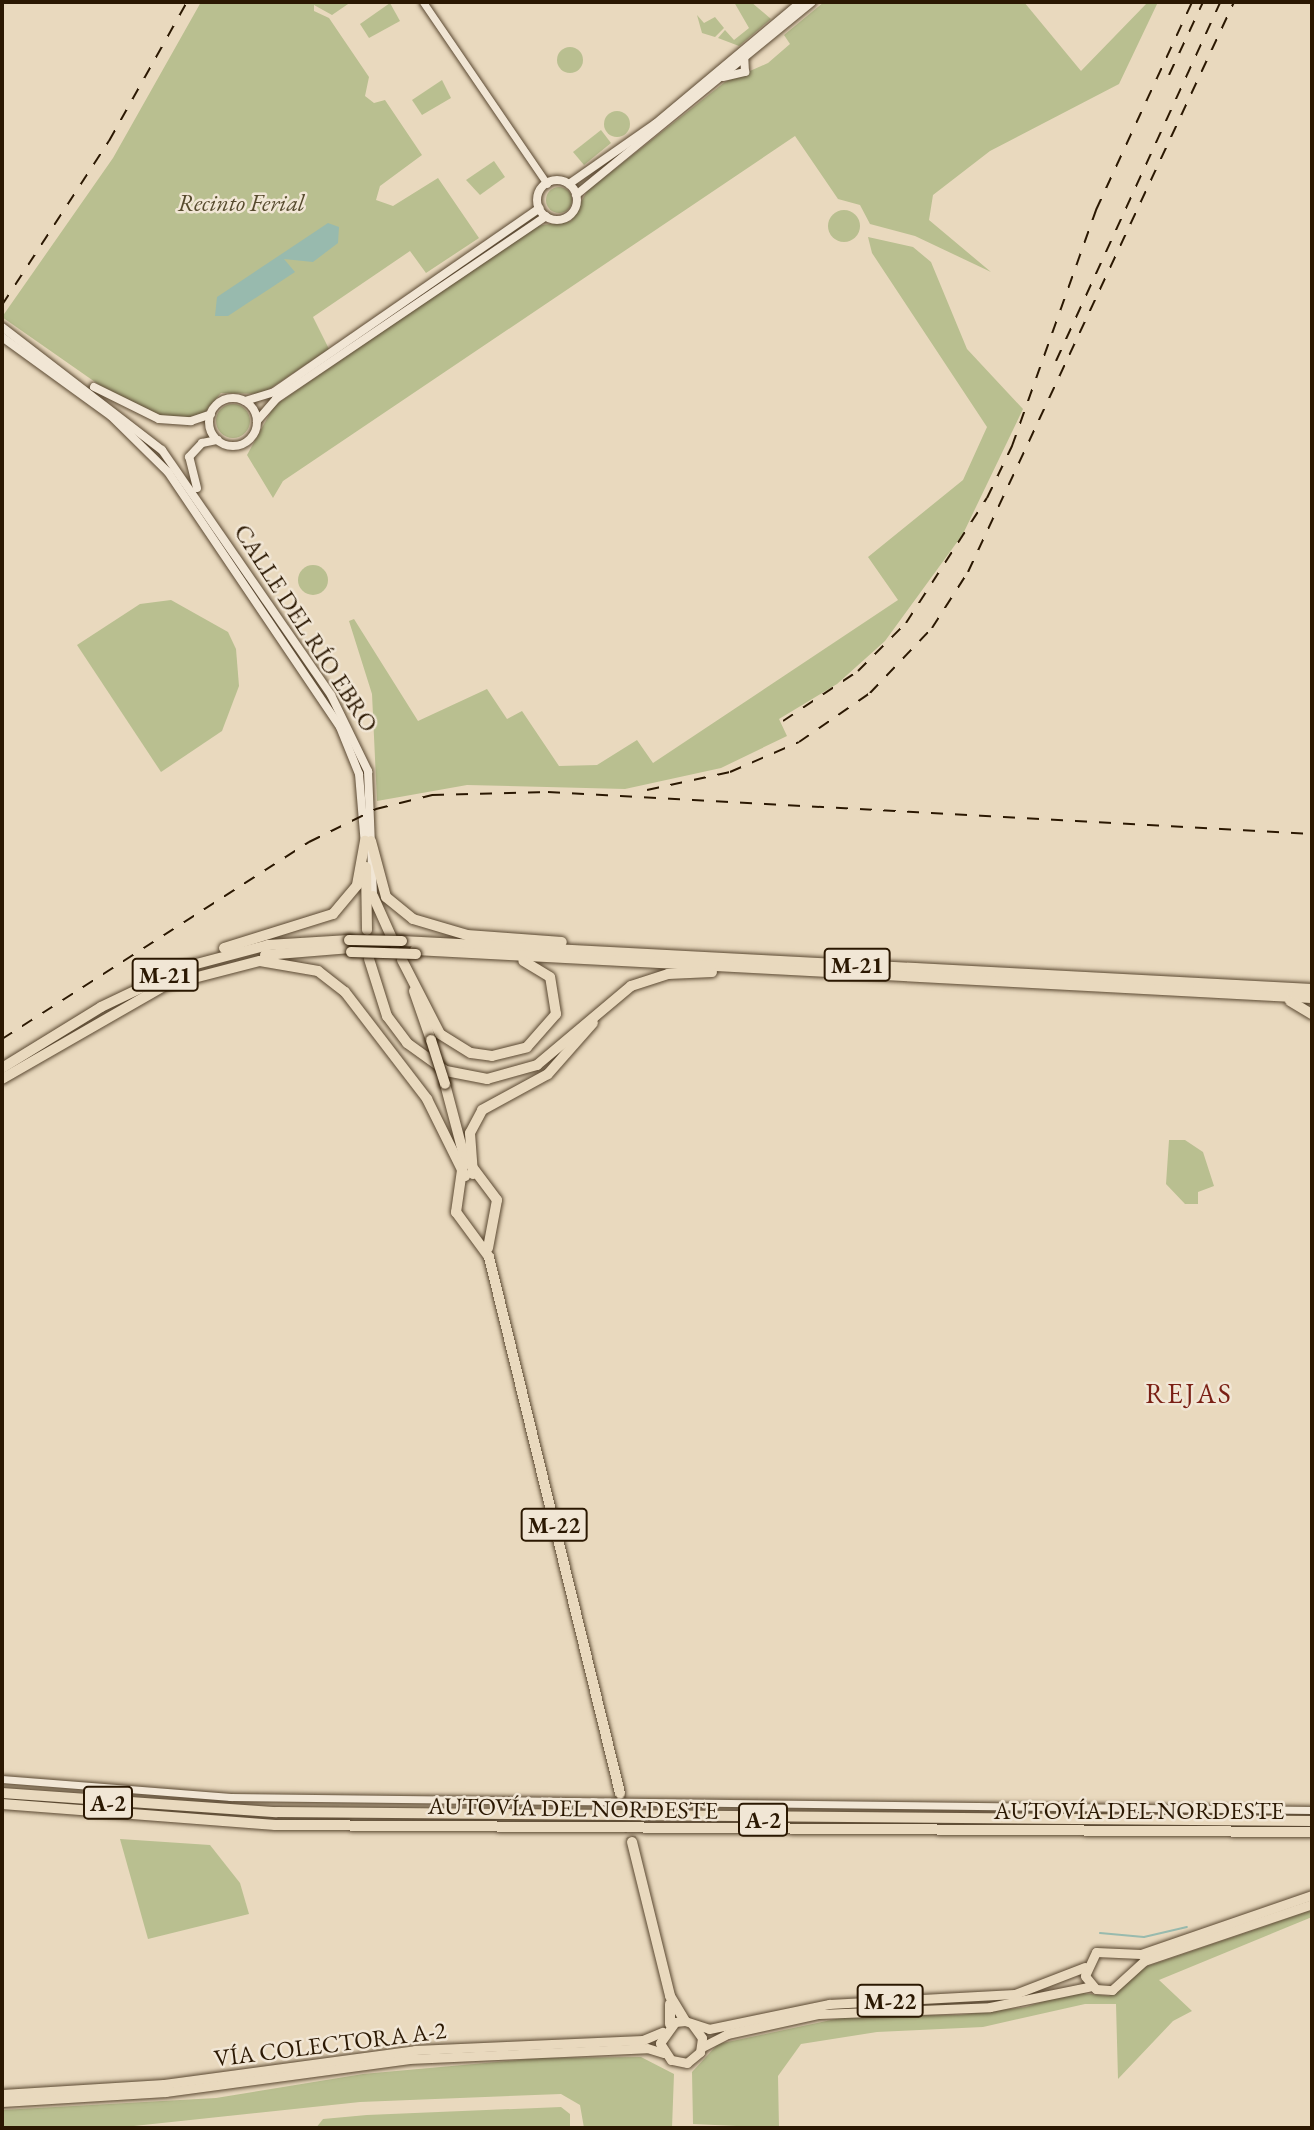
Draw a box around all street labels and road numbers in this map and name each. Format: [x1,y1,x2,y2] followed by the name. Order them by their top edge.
[228,519,384,737] street label: CALLE DEL RÍO EBRO
[822,946,892,984] road number: M-21
[130,956,200,994] road number: M-21
[519,1506,589,1544] road number: M-22
[82,1784,134,1822] road number: A-2
[428,1791,718,1825] street label: AUTOVÍA DEL NORDESTE
[994,1797,1284,1825] street label: AUTOVÍA DEL NORDESTE
[737,1800,789,1840] road number: A-2
[855,1982,925,2020] road number: M-22
[212,2015,448,2073] street label: VÍA COLECTORA A-2

